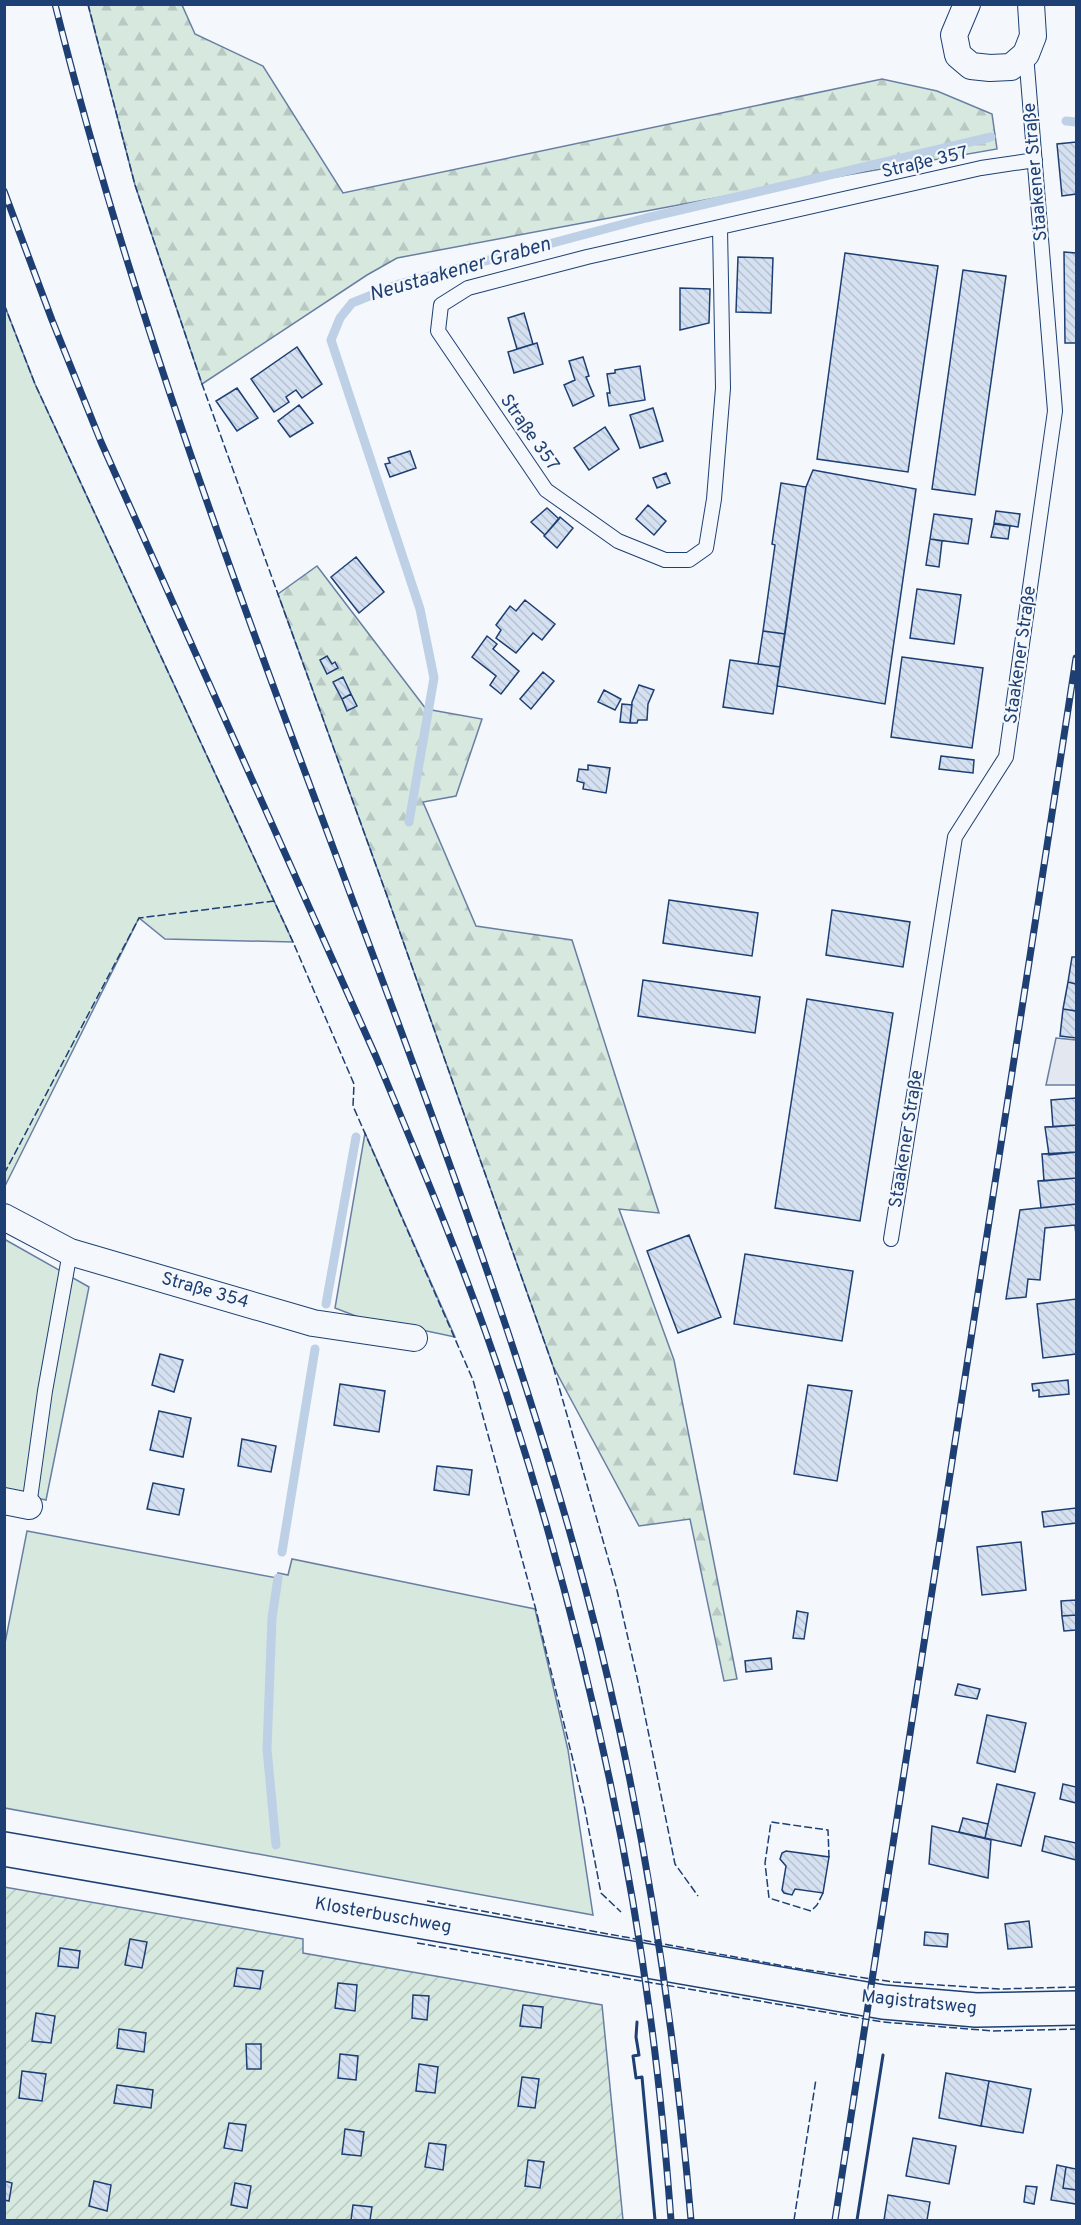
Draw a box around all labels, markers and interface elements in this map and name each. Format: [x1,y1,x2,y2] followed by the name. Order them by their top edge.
[1018,102,1054,242] street label: Staakener Straße
[880,142,970,184] street label: Straße 357
[366,232,554,308] water label: Neustaakener Graben
[494,390,564,476] street label: Straße 357
[1000,585,1042,725] street label: Staakener Straße
[885,1069,929,1209] street label: Staakener Straße
[158,1268,252,1314] street label: Straße 354
[313,1893,453,1939] street label: Klosterbuschweg
[860,1985,978,2021] street label: Magistratsweg

